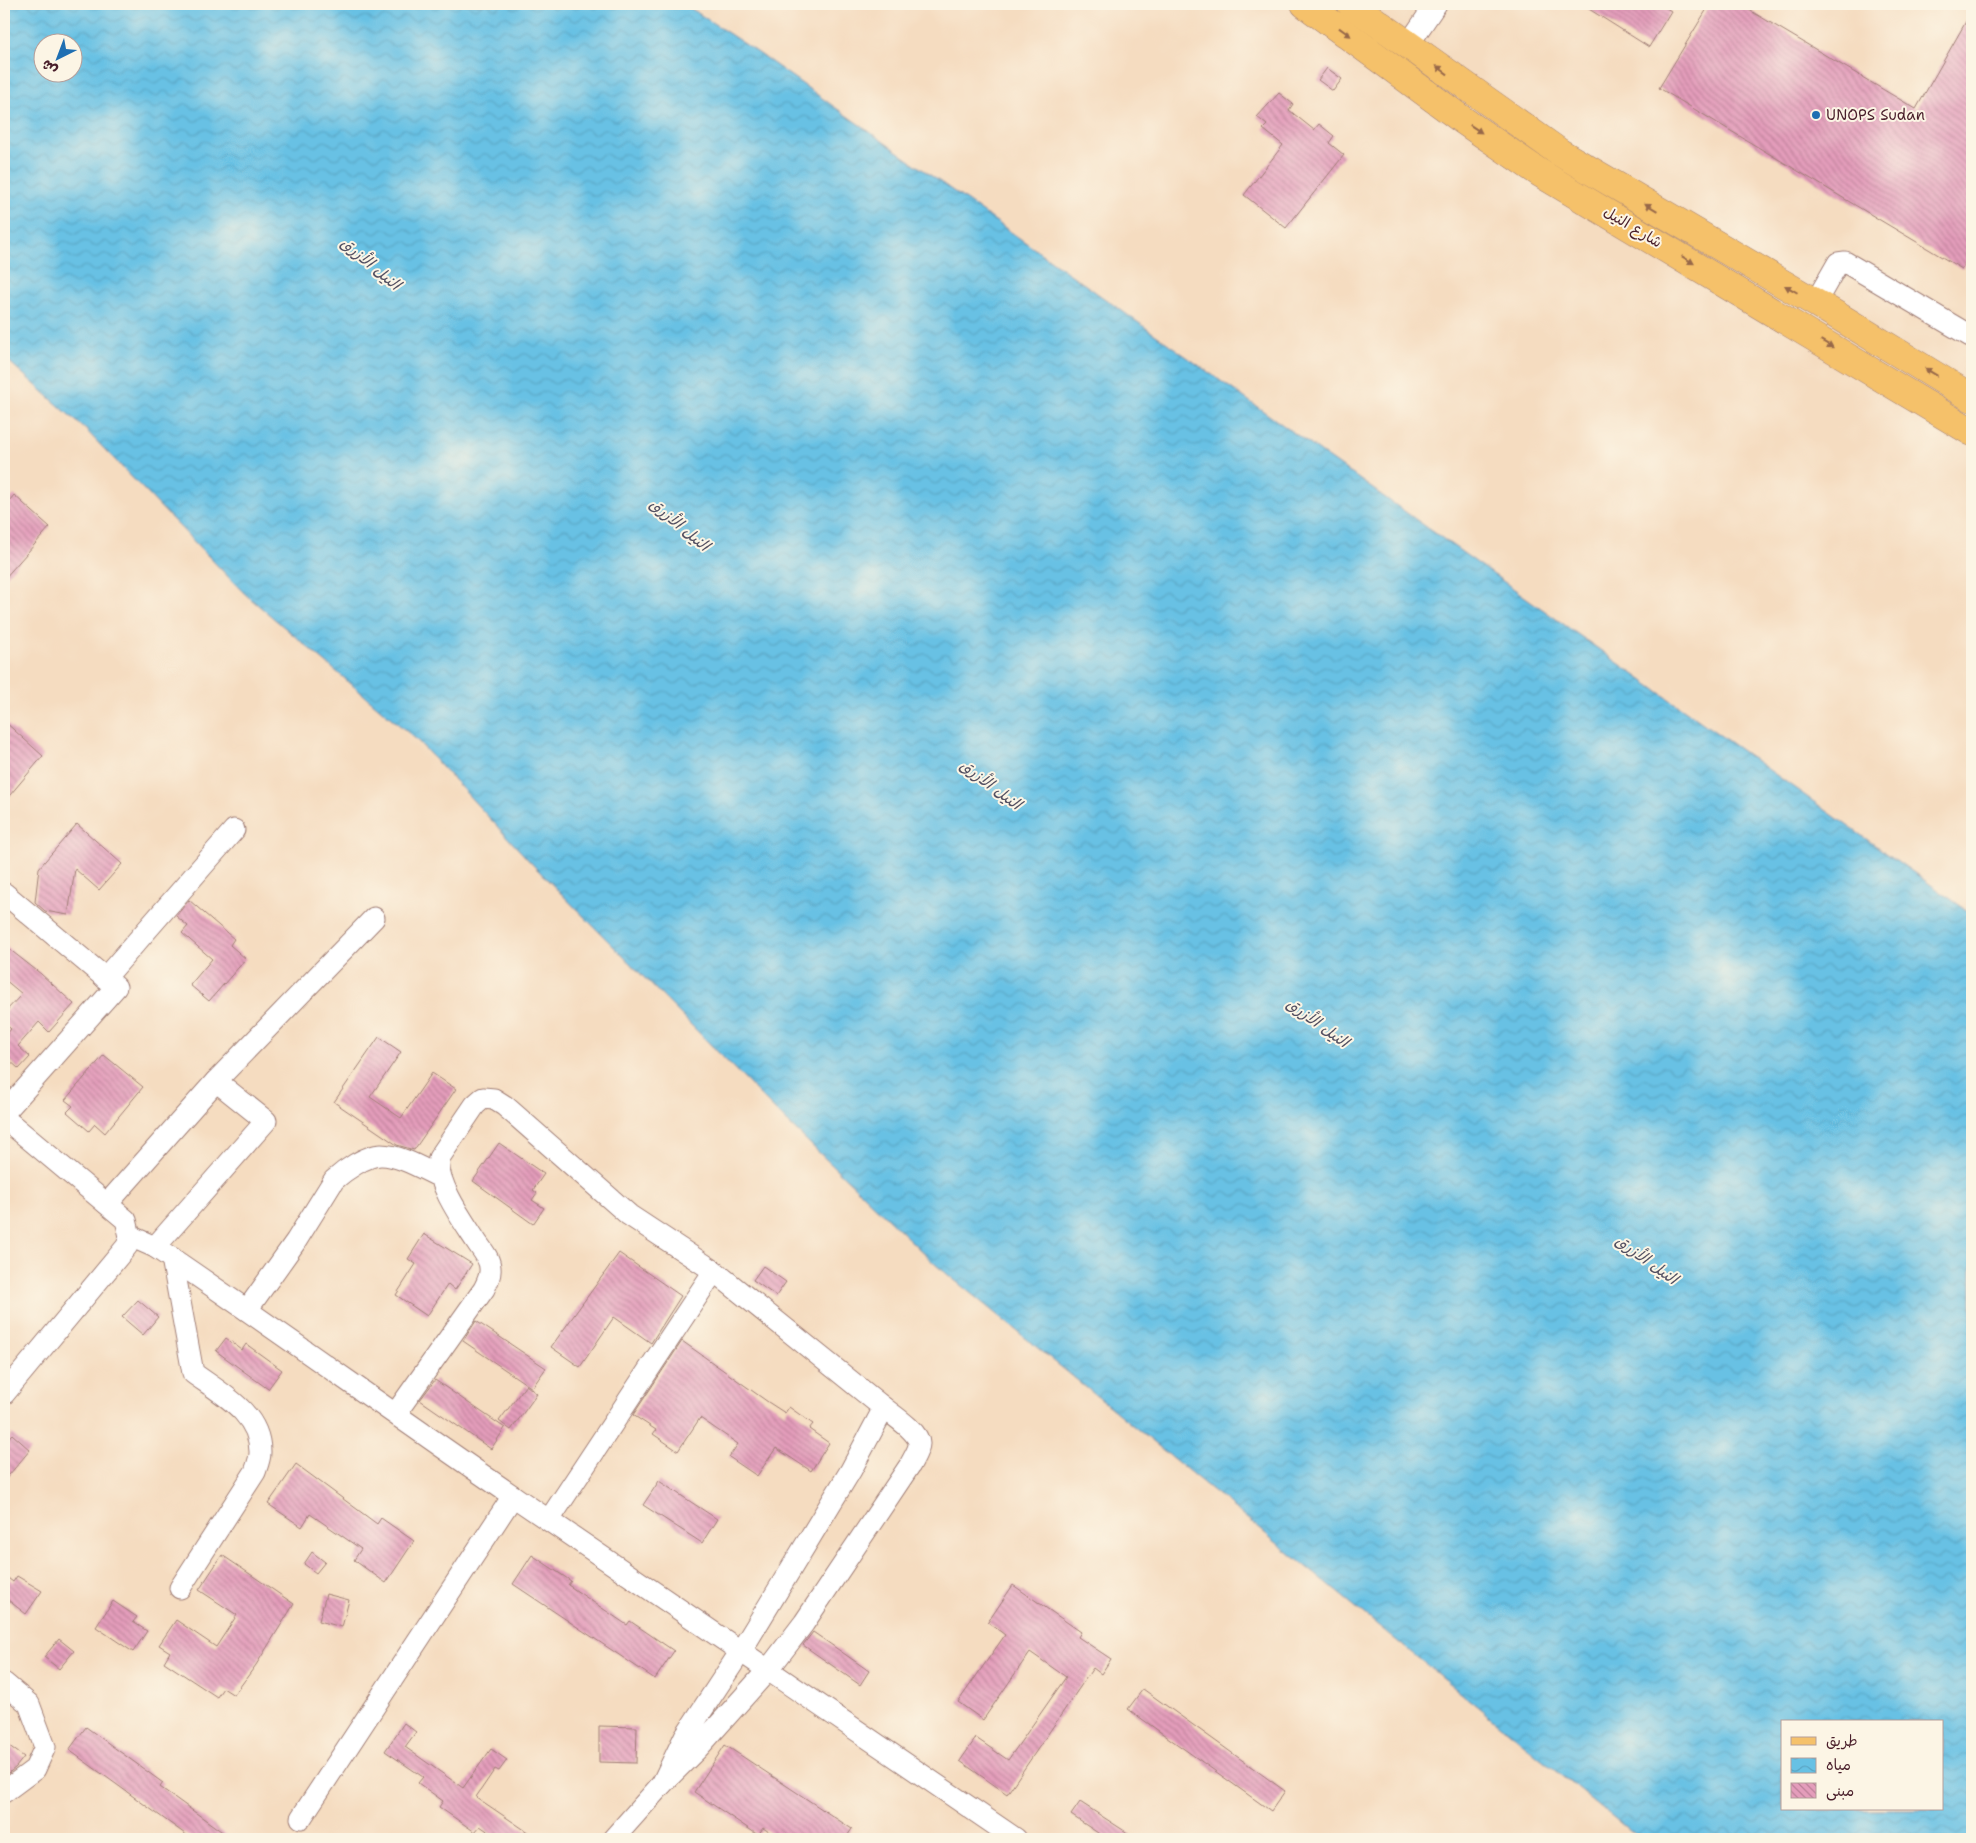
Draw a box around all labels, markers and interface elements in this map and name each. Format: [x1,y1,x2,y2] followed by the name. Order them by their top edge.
[1338,27,1352,37] one-way arrow
[32,32,82,82] north arrow
[38,56,61,80] text: ش
[1435,65,1449,75] one-way arrow
[1826,105,1925,125] place label: UNOPS Sudan
[1810,109,1822,121] marker: UNOPS Sudan
[1469,124,1482,134] one-way arrow
[1600,202,1666,252] street label: شارع النيل
[1644,203,1657,212] one-way arrow
[336,232,407,296] water label: النيل الأزرق
[1682,255,1695,264] one-way arrow
[1784,285,1799,293] one-way arrow
[1821,339,1834,349] one-way arrow
[1924,368,1937,377] one-way arrow
[645,493,716,557] water label: النيل الأزرق
[956,754,1027,816] water label: النيل الأزرق
[1282,993,1355,1053] water label: النيل الأزرق
[1611,1230,1684,1290] water label: النيل الأزرق
[1781,1720,1944,1810] legend
[1826,1731,1858,1751] text: طريق
[1826,1755,1851,1775] text: مياه
[1826,1781,1854,1801] text: مبنى

